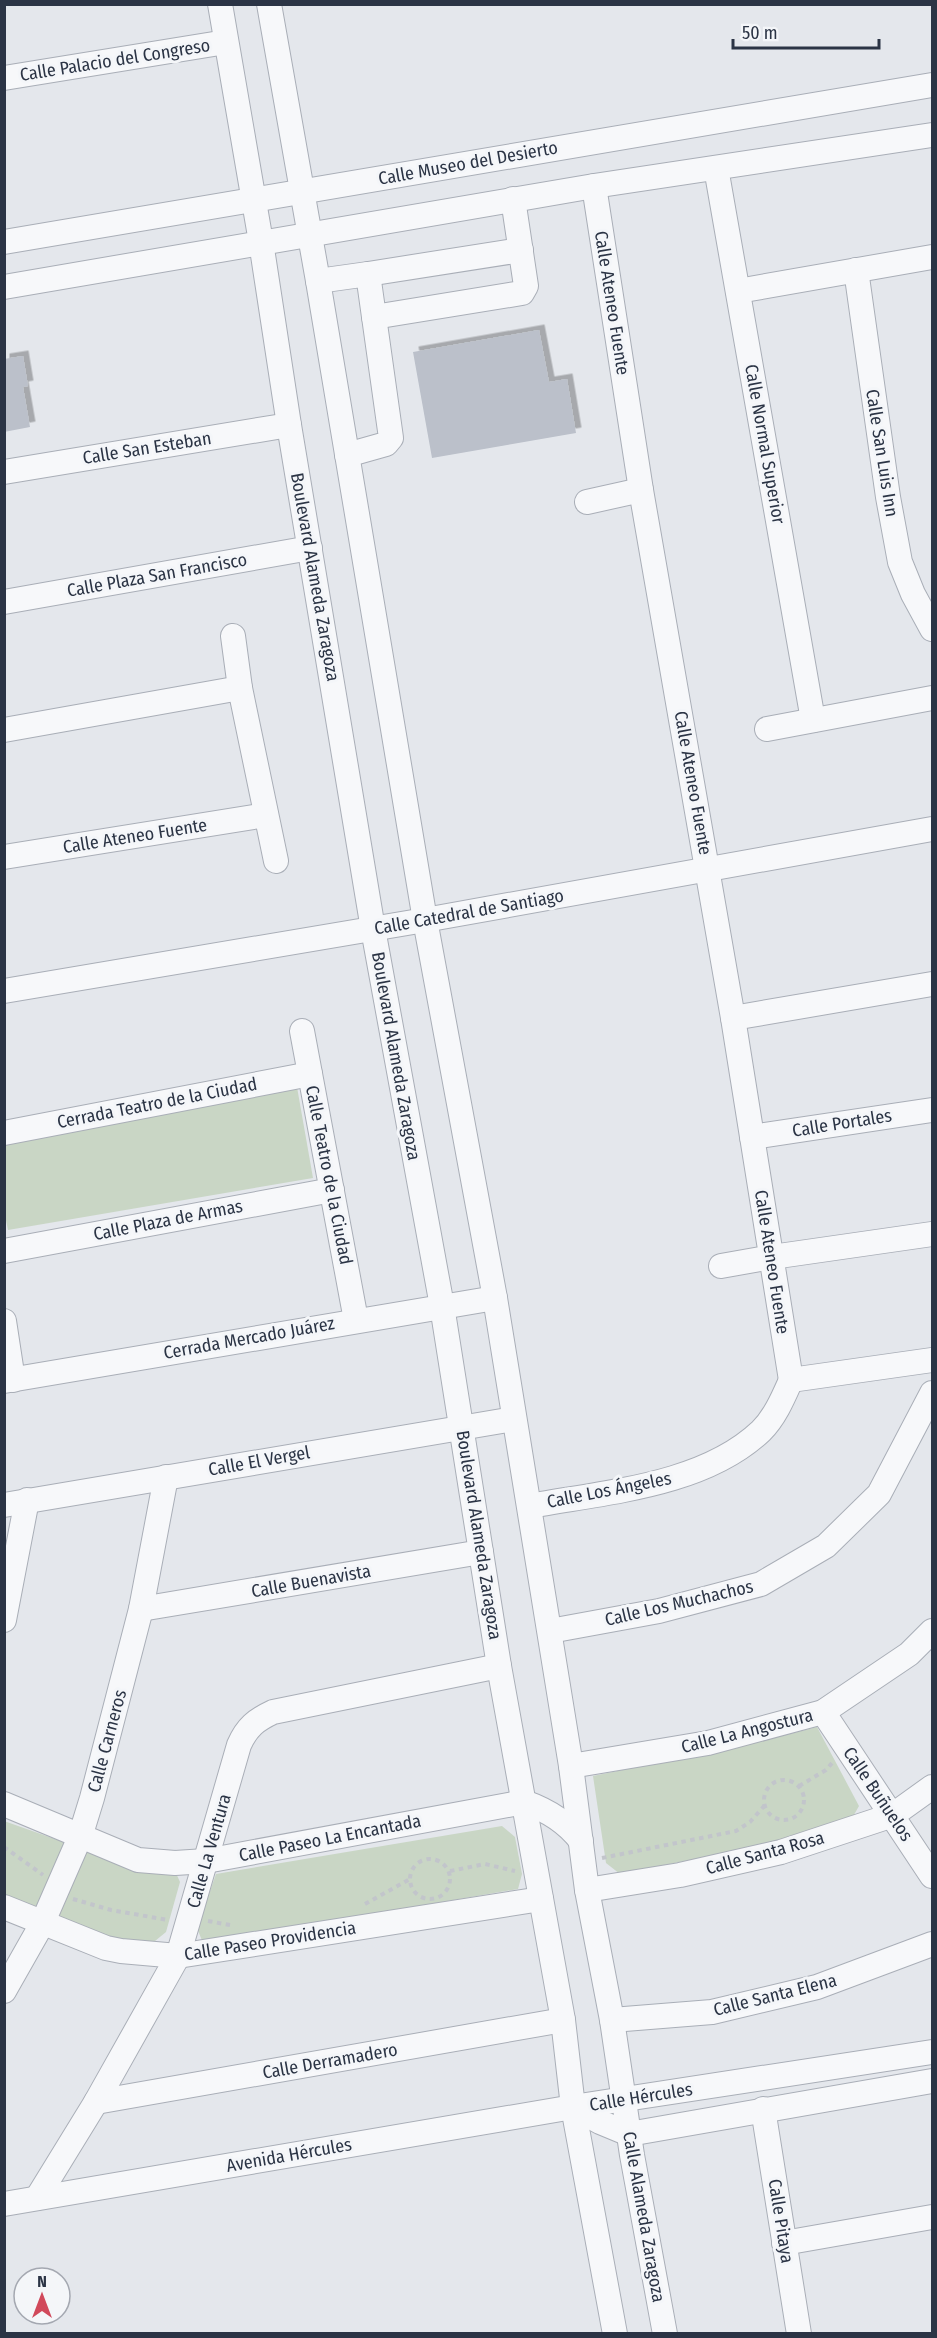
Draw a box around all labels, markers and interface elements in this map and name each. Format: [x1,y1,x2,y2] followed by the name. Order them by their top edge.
[733,12,878,50] scale bar
[742,22,778,44] text: 50 m
[18,34,212,86] street label: Calle Palacio del Congreso
[376,136,560,190] street label: Calle Museo del Desierto
[590,229,634,377] street label: Calle Ateneo Fuente
[740,362,790,526] street label: Calle Normal Superior
[861,388,903,518] street label: Calle San Luis Inn
[81,427,213,469] street label: Calle San Esteban
[286,471,344,683] street label: Boulevard Alameda Zaragoza
[65,548,249,602] street label: Calle Plaza San Francisco
[670,709,717,857] street label: Calle Ateneo Fuente
[61,814,209,858] street label: Calle Ateneo Fuente
[372,884,566,940] street label: Calle Catedral de Santiago
[367,950,425,1162] street label: Boulevard Alameda Zaragoza
[55,1073,259,1133] street label: Cerrada Teatro de la Ciudad
[301,1084,357,1266] street label: Calle Teatro de la Ciudad
[791,1104,894,1142] street label: Calle Portales
[750,1188,794,1336] street label: Calle Ateneo Fuente
[92,1195,245,1245] street label: Calle Plaza de Armas
[162,1312,336,1364] street label: Cerrada Mercado Juárez
[452,1429,506,1641] street label: Boulevard Alameda Zaragoza
[206,1441,312,1481] street label: Calle El Vergel
[545,1466,673,1513] street label: Calle Los Ángeles
[249,1560,373,1602] street label: Calle Buenavista
[603,1575,756,1631] street label: Calle Los Muchachos
[83,1687,131,1795] street label: Calle Carneros
[679,1704,815,1758] street label: Calle La Angostura
[838,1743,918,1846] street label: Calle Buñuelos
[182,1791,236,1911] street label: Calle La Ventura
[237,1810,423,1866] street label: Calle Paseo La Encantada
[703,1827,827,1879] street label: Calle Santa Rosa
[183,1917,358,1965] street label: Calle Paseo Providencia
[711,1969,839,2021] street label: Calle Santa Elena
[261,2038,399,2084] street label: Calle Derramadero
[588,2078,694,2116] street label: Calle Hércules
[618,2130,670,2304] street label: Calle Alameda Zaragoza
[225,2133,354,2177] street label: Avenida Hércules
[763,2177,799,2265] street label: Calle Pitaya
[12,2266,72,2326] north arrow
[37,2272,47,2291] text: N

